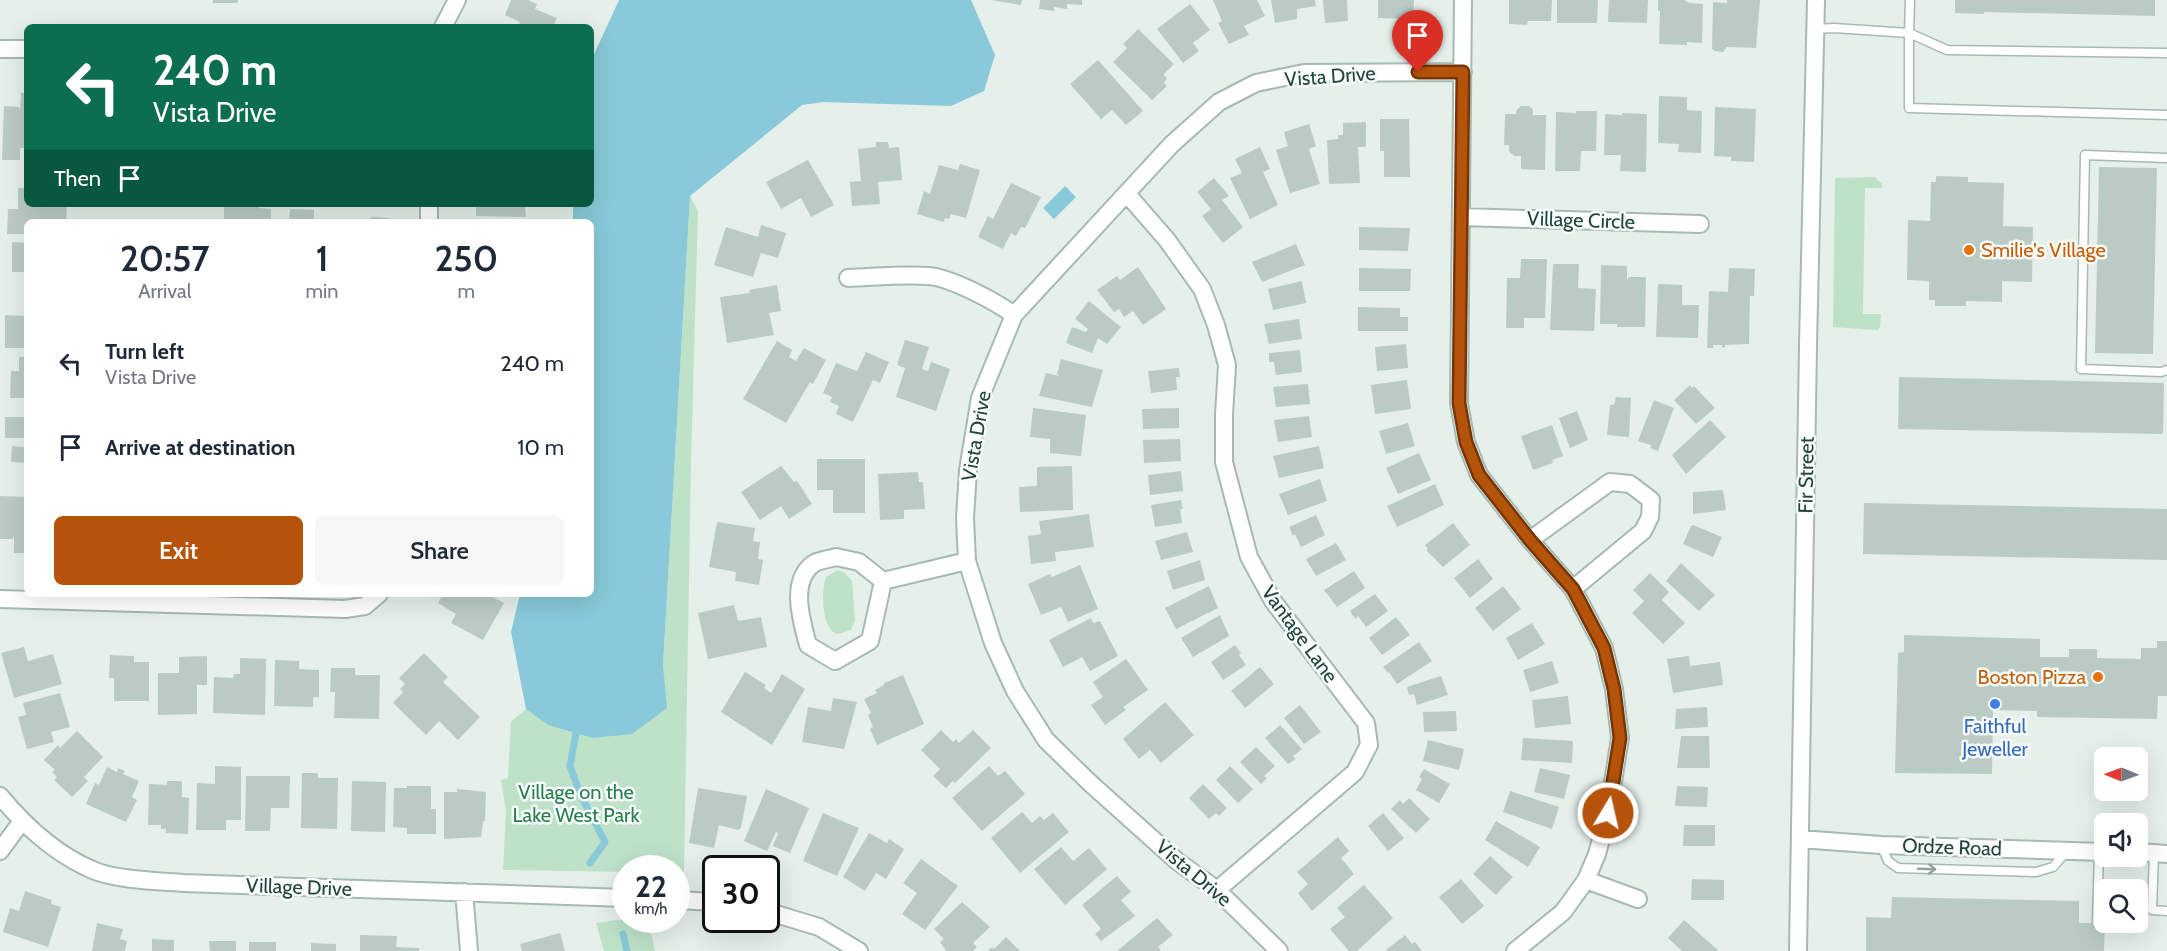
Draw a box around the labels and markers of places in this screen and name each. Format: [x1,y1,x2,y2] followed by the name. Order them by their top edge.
[1392,10,1443,72] pin
[1981,238,2106,262] place label: Smilie's Village
[1962,243,1976,257] marker: Smilie's Village
[1977,665,2086,689] place label: Boston Pizza
[2091,670,2105,684] marker: Boston Pizza
[1988,697,2002,711] marker: Faithful Jeweller
[1961,714,2028,761] place label: Faithful Jeweller

